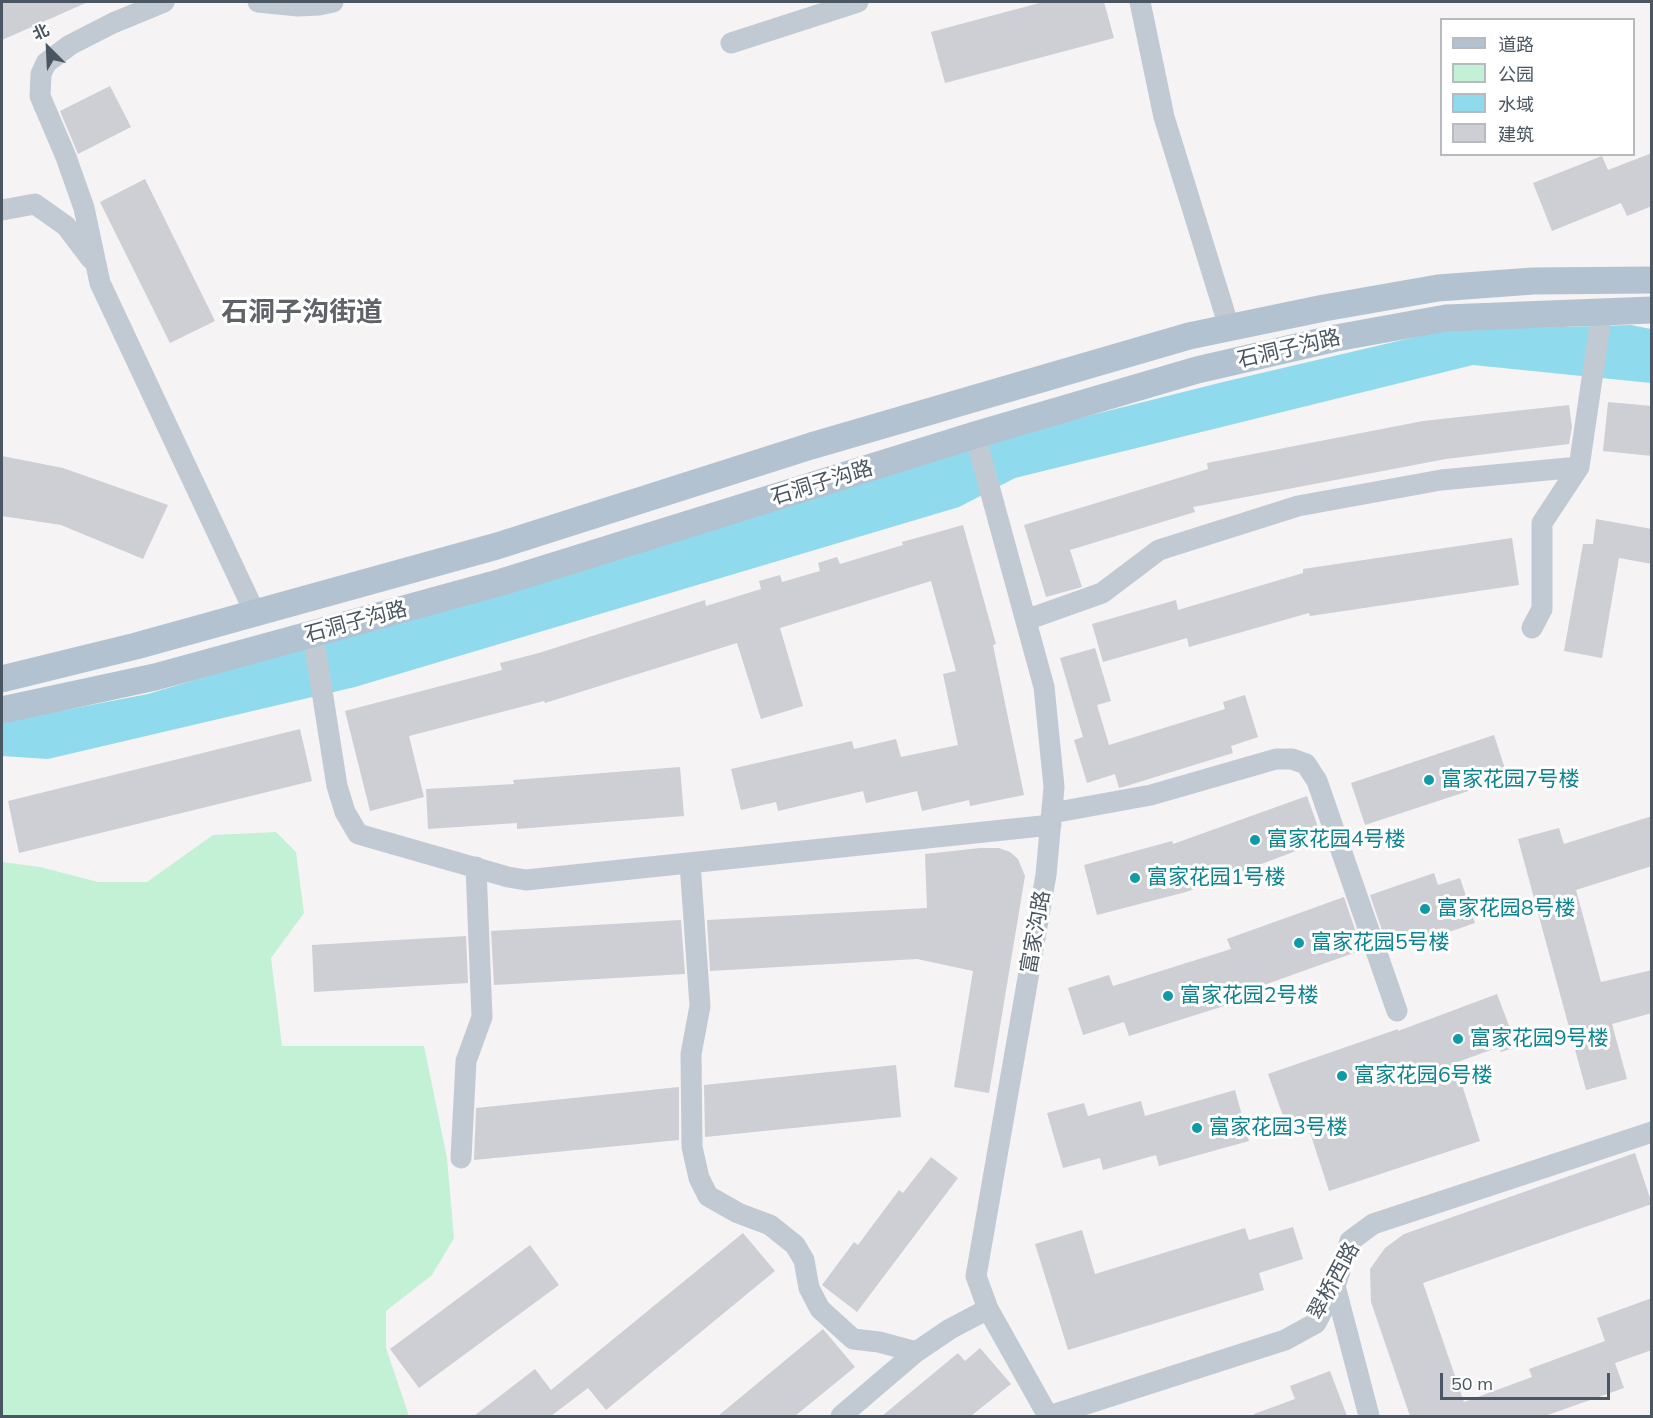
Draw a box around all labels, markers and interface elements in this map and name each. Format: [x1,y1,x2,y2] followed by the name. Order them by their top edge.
[18,18,78,78] north arrow
[1440,18,1635,156] legend
[29,19,52,44] text: 北
[1498,33,1534,56] text: 道路
[1498,63,1534,86] text: 公园
[1498,93,1534,116] text: 水域
[1498,123,1534,146] text: 建筑
[221,297,383,329] district label: 石洞子沟街道
[1235,325,1343,373] street label: 石洞子沟路
[768,456,876,510] street label: 石洞子沟路
[302,596,410,648] street label: 石洞子沟路
[1441,767,1580,793] place label: 富家花园7号楼
[1422,773,1436,787] marker: 富家花园7号楼
[1267,827,1406,853] place label: 富家花园4号楼
[1248,833,1262,847] marker: 富家花园4号楼
[1147,865,1286,891] place label: 富家花园1号楼
[1128,871,1142,885] marker: 富家花园1号楼
[1016,888,1056,976] street label: 富家沟路
[1437,896,1576,922] place label: 富家花园8号楼
[1418,902,1432,916] marker: 富家花园8号楼
[1311,930,1450,956] place label: 富家花园5号楼
[1292,936,1306,950] marker: 富家花园5号楼
[1180,983,1319,1009] place label: 富家花园2号楼
[1161,989,1175,1003] marker: 富家花园2号楼
[1470,1026,1609,1052] place label: 富家花园9号楼
[1451,1032,1465,1046] marker: 富家花园9号楼
[1354,1063,1493,1089] place label: 富家花园6号楼
[1335,1069,1349,1083] marker: 富家花园6号楼
[1209,1115,1348,1141] place label: 富家花园3号楼
[1190,1121,1204,1135] marker: 富家花园3号楼
[1303,1238,1365,1324] street label: 翠桥西路
[1443,1361,1612,1399] scale bar
[1451,1372,1493,1395] text: 50 m

